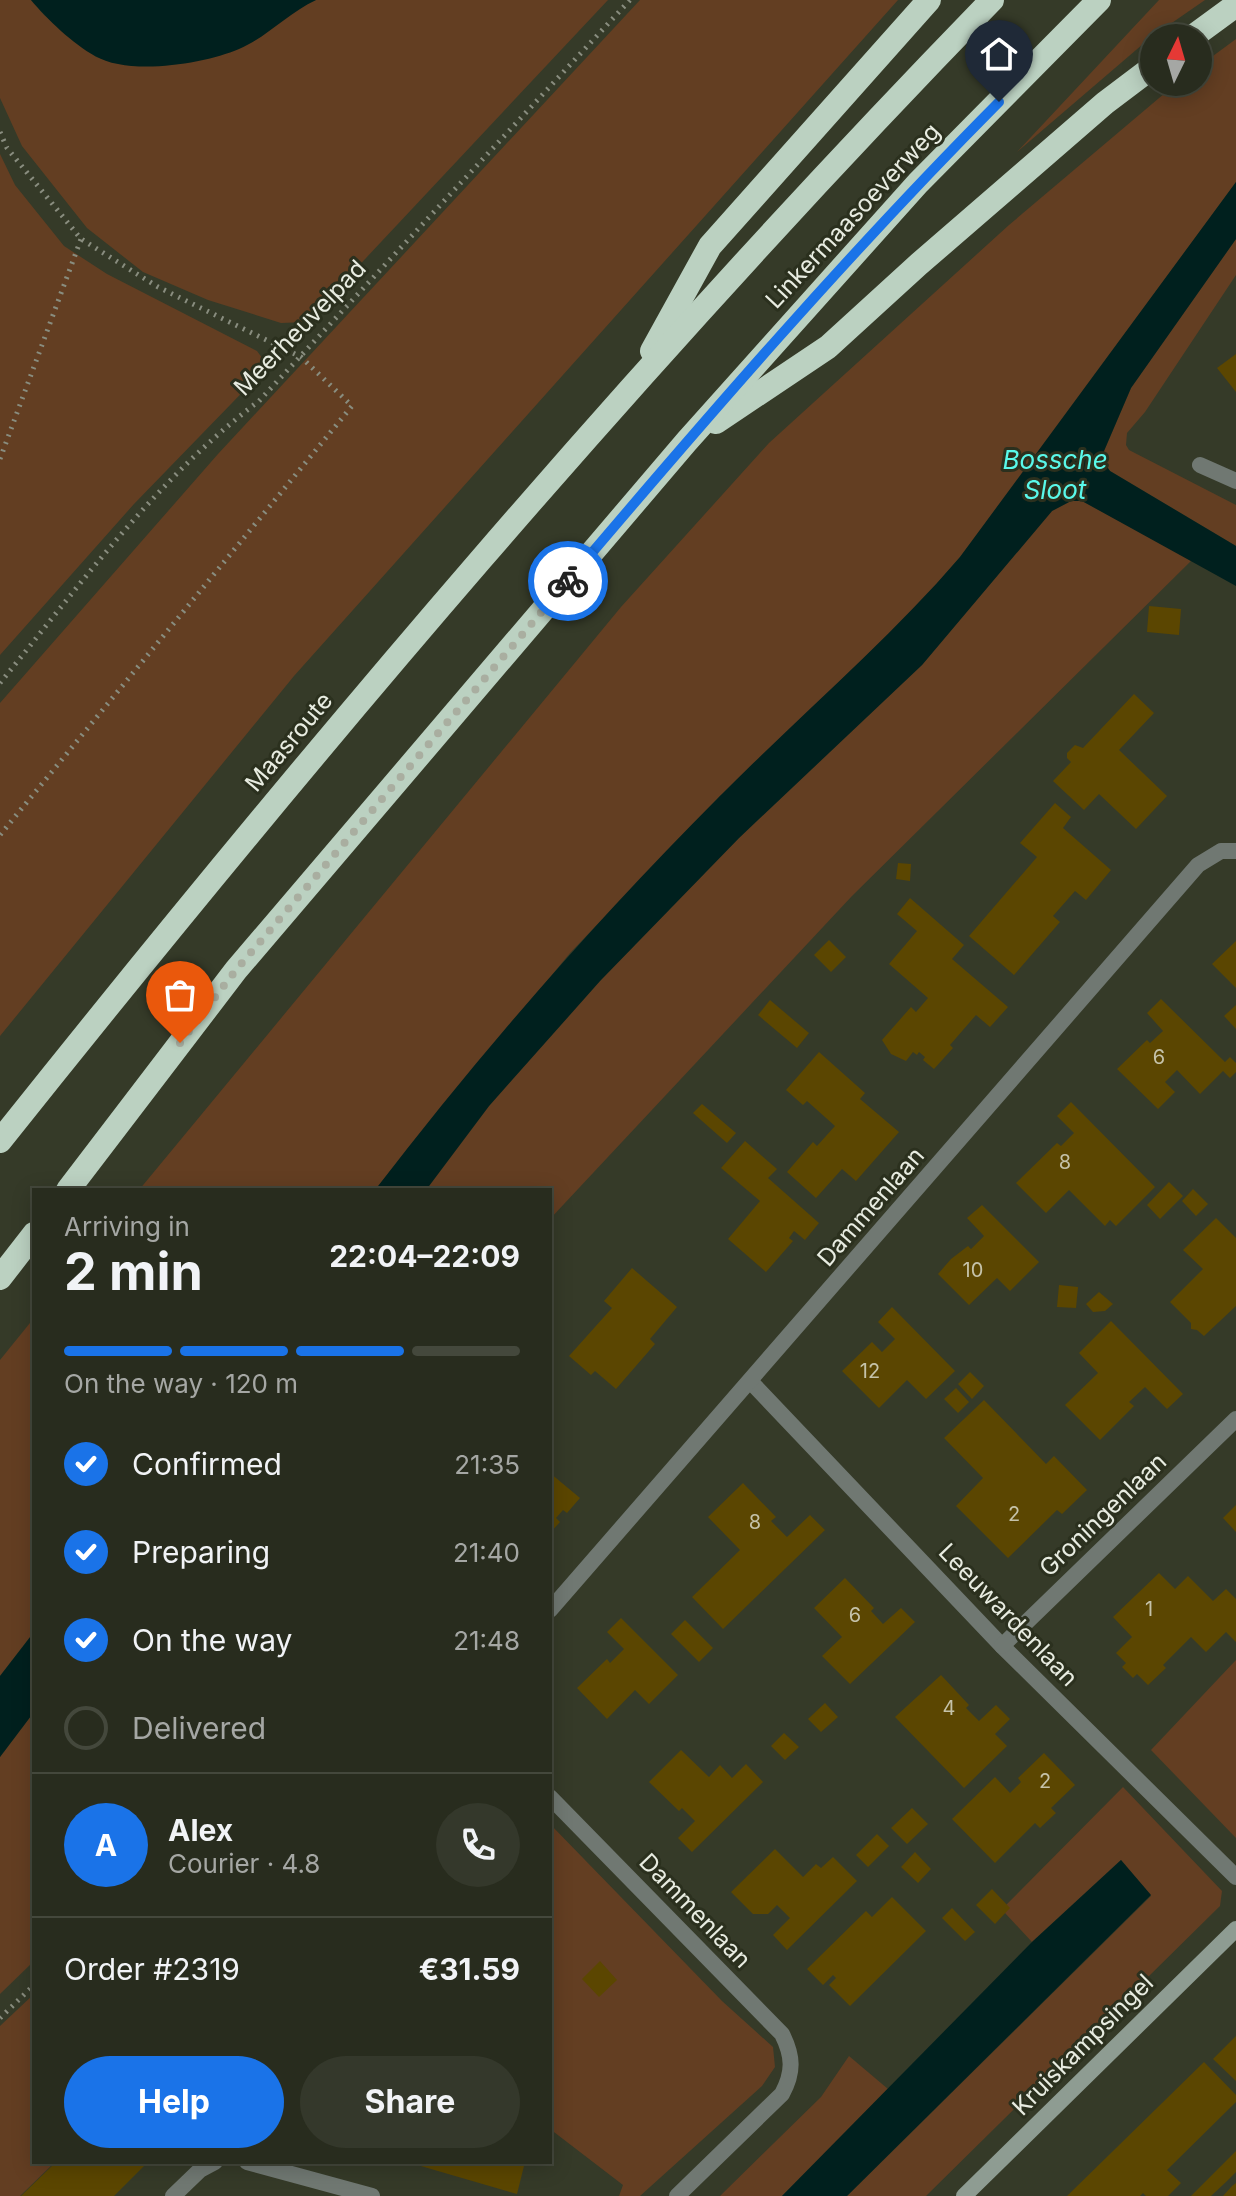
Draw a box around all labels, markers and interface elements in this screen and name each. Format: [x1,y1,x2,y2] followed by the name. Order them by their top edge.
[965,20,1033,102] pin
[1140,24,1212,96] north arrow
[1140,24,1212,96] map controls
[977,32,1021,76] icon: home
[759,117,946,314] street label: Linkermaasoeverweg
[228,254,372,402] street label: Meerheuvelpad
[1002,444,1108,505] water label: Bossche Sloot
[528,541,608,621] courier
[546,559,590,603] icon: bike
[239,686,338,797] street label: Maasroute
[146,961,214,1043] pin
[158,973,202,1017] icon: bag
[1153,1045,1165,1069] house number: 6
[811,1141,930,1272] street label: Dammenlaan
[1059,1150,1071,1174] house number: 8
[64,1211,190,1242] text: Arriving in
[329,1238,520,1274] text: 22:04–22:09
[64,1240,203,1303] text: 2 min
[963,1258,983,1282] house number: 10
[860,1359,880,1383] house number: 12
[64,1368,298,1399] text: On the way · 120 m
[64,1442,108,1486] icon: check
[132,1446,282,1482] text: Confirmed
[1033,1447,1172,1582] street label: Groningenlaan
[454,1449,520,1480] text: 21:35
[1008,1502,1020,1526] house number: 2
[749,1510,761,1534] house number: 8
[64,1530,108,1574] icon: check
[132,1534,270,1570] text: Preparing
[453,1537,520,1568] text: 21:40
[933,1537,1084,1692] street label: Leeuwardenlaan
[1145,1597,1153,1621] house number: 1
[849,1603,861,1627] house number: 6
[64,1618,108,1662] icon: check
[132,1622,292,1658] text: On the way
[453,1625,520,1656] text: 21:48
[943,1696,955,1720] house number: 4
[132,1710,266,1746] text: Delivered
[1039,1769,1051,1793] house number: 2
[436,1803,520,1887] button: phone
[168,1812,233,1848] text: Alex
[95,1827,117,1863] text: A
[634,1847,757,1974] street label: Dammenlaan
[168,1848,320,1879] text: Courier · 4.8
[64,1951,240,1987] text: Order #2319
[419,1951,520,1987] text: €31.59
[1006,1968,1159,2121] street label: Kruiskampsingel
[64,2056,284,2148] button: Help
[300,2056,520,2148] button: Share

